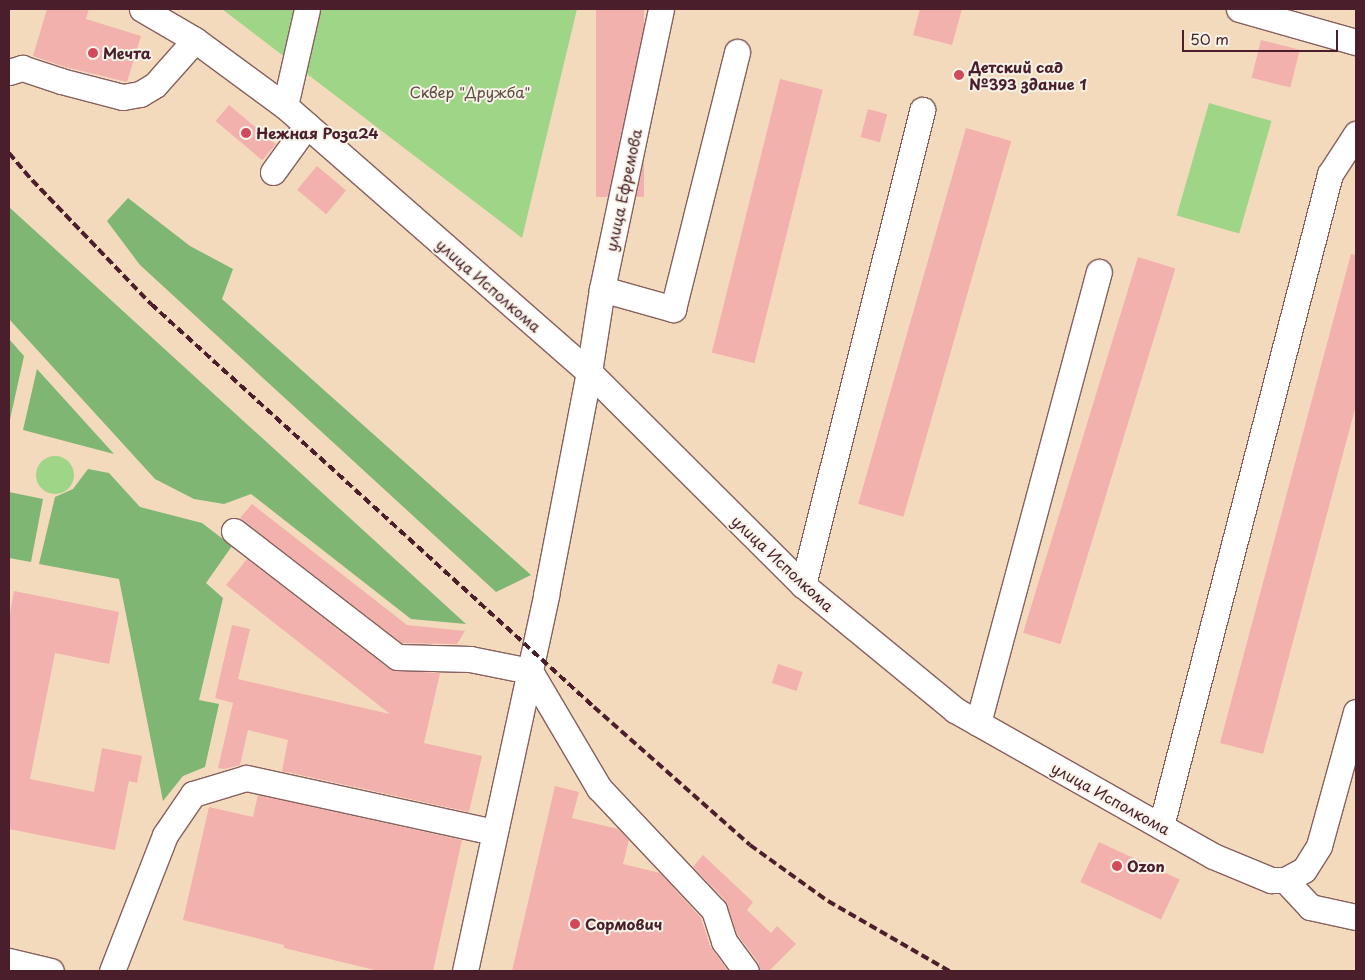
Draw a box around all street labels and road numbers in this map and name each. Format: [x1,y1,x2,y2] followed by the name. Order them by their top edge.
[601,127,645,253] street label: улица Ефремова
[433,234,545,336] street label: улица Исполкома
[728,511,838,615] street label: улица Исполкома
[1048,758,1174,838] street label: улица Исполкома

